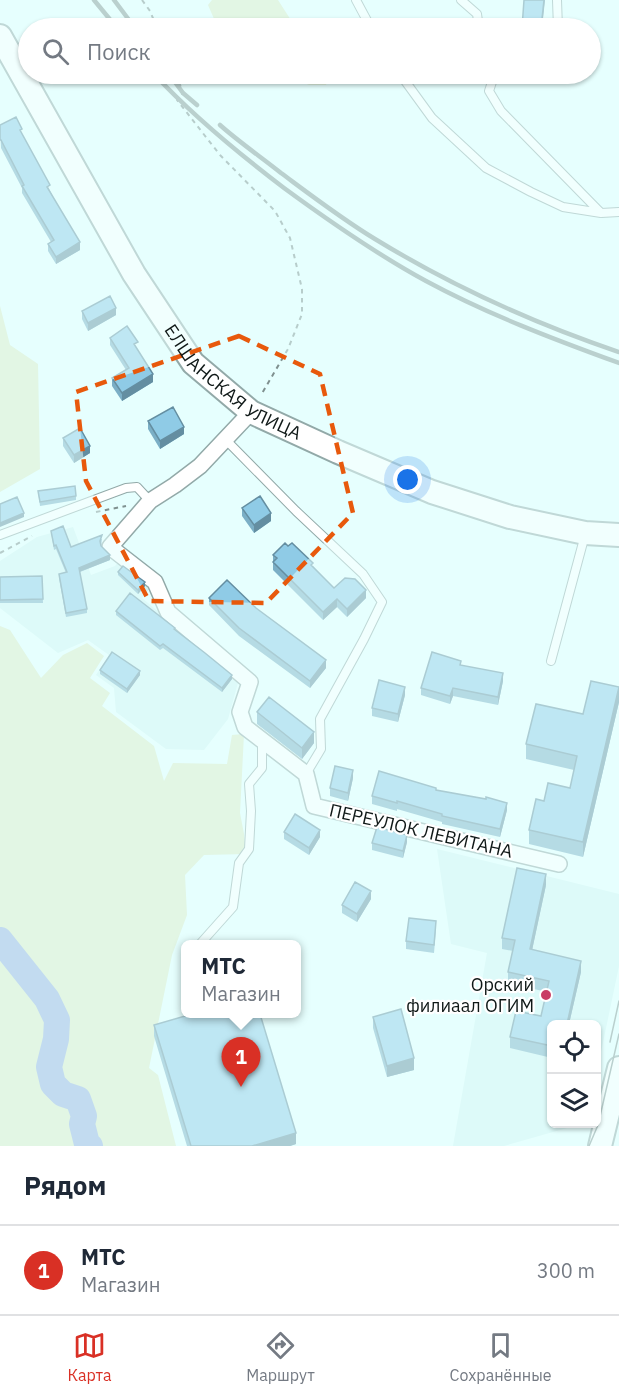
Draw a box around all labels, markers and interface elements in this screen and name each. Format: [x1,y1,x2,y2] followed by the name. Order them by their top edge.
[18,18,601,84] search box
[39,35,72,68] icon: search
[87,37,151,66] text: Поиск
[159,320,306,445] street label: ЕЛШАНСКАЯ УЛИЦА
[393,465,422,494] your location
[327,798,516,863] street label: ПЕРЕУЛОК ЛЕВИТАНА
[181,940,301,1018] popup
[201,951,246,980] text: МТС
[406,973,534,1017] place label: Орский филиаал ОГИМ
[201,980,281,1007] text: Магазин
[539,988,553,1002] marker: Орский филиаал ОГИМ
[547,1020,601,1128] map controls
[547,1020,601,1074] button: locate
[222,1038,260,1087] pin: 1
[547,1074,601,1128] button: layers
[24,1168,106,1202] text: Рядом
[81,1242,126,1271] text: МТС
[38,1257,50,1284] text: 1
[537,1257,595,1284] text: 300 m
[81,1271,161,1298] text: Магазин
[67,1329,111,1385] tab: Карта
[246,1329,315,1385] tab: Маршрут
[450,1329,552,1385] tab: Сохранённые

